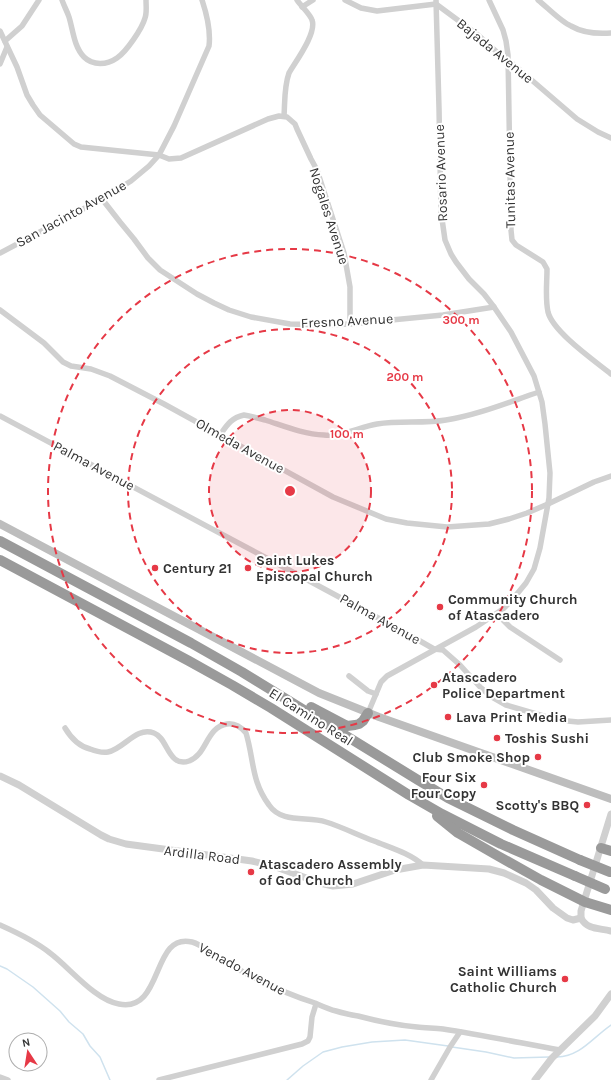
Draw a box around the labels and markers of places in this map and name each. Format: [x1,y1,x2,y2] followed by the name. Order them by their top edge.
[283,484,297,498] centre of rings
[256,552,373,585] place label: Saint Lukes Episcopal Church
[163,560,232,577] place label: Century 21
[150,563,160,573] marker: Century 21
[243,563,253,573] marker: Saint Lukes Episcopal Church
[448,591,578,624] place label: Community Church of Atascadero
[435,602,445,612] marker: Community Church of Atascadero
[442,669,565,702] place label: Atascadero Police Department
[429,680,439,690] marker: Atascadero Police Department
[456,709,567,726] place label: Lava Print Media
[443,712,453,722] marker: Lava Print Media
[505,730,589,747] place label: Toshis Sushi
[492,733,502,743] marker: Toshis Sushi
[412,749,530,766] place label: Club Smoke Shop
[533,752,543,762] marker: Club Smoke Shop
[411,769,476,802] place label: Four Six Four Copy
[479,780,489,790] marker: Four Six Four Copy
[495,797,579,814] place label: Scotty's BBQ
[582,800,592,810] marker: Scotty's BBQ
[259,856,402,889] place label: Atascadero Assembly of God Church
[246,867,256,877] marker: Atascadero Assembly of God Church
[450,963,557,996] place label: Saint Williams Catholic Church
[560,974,570,984] marker: Saint Williams Catholic Church

